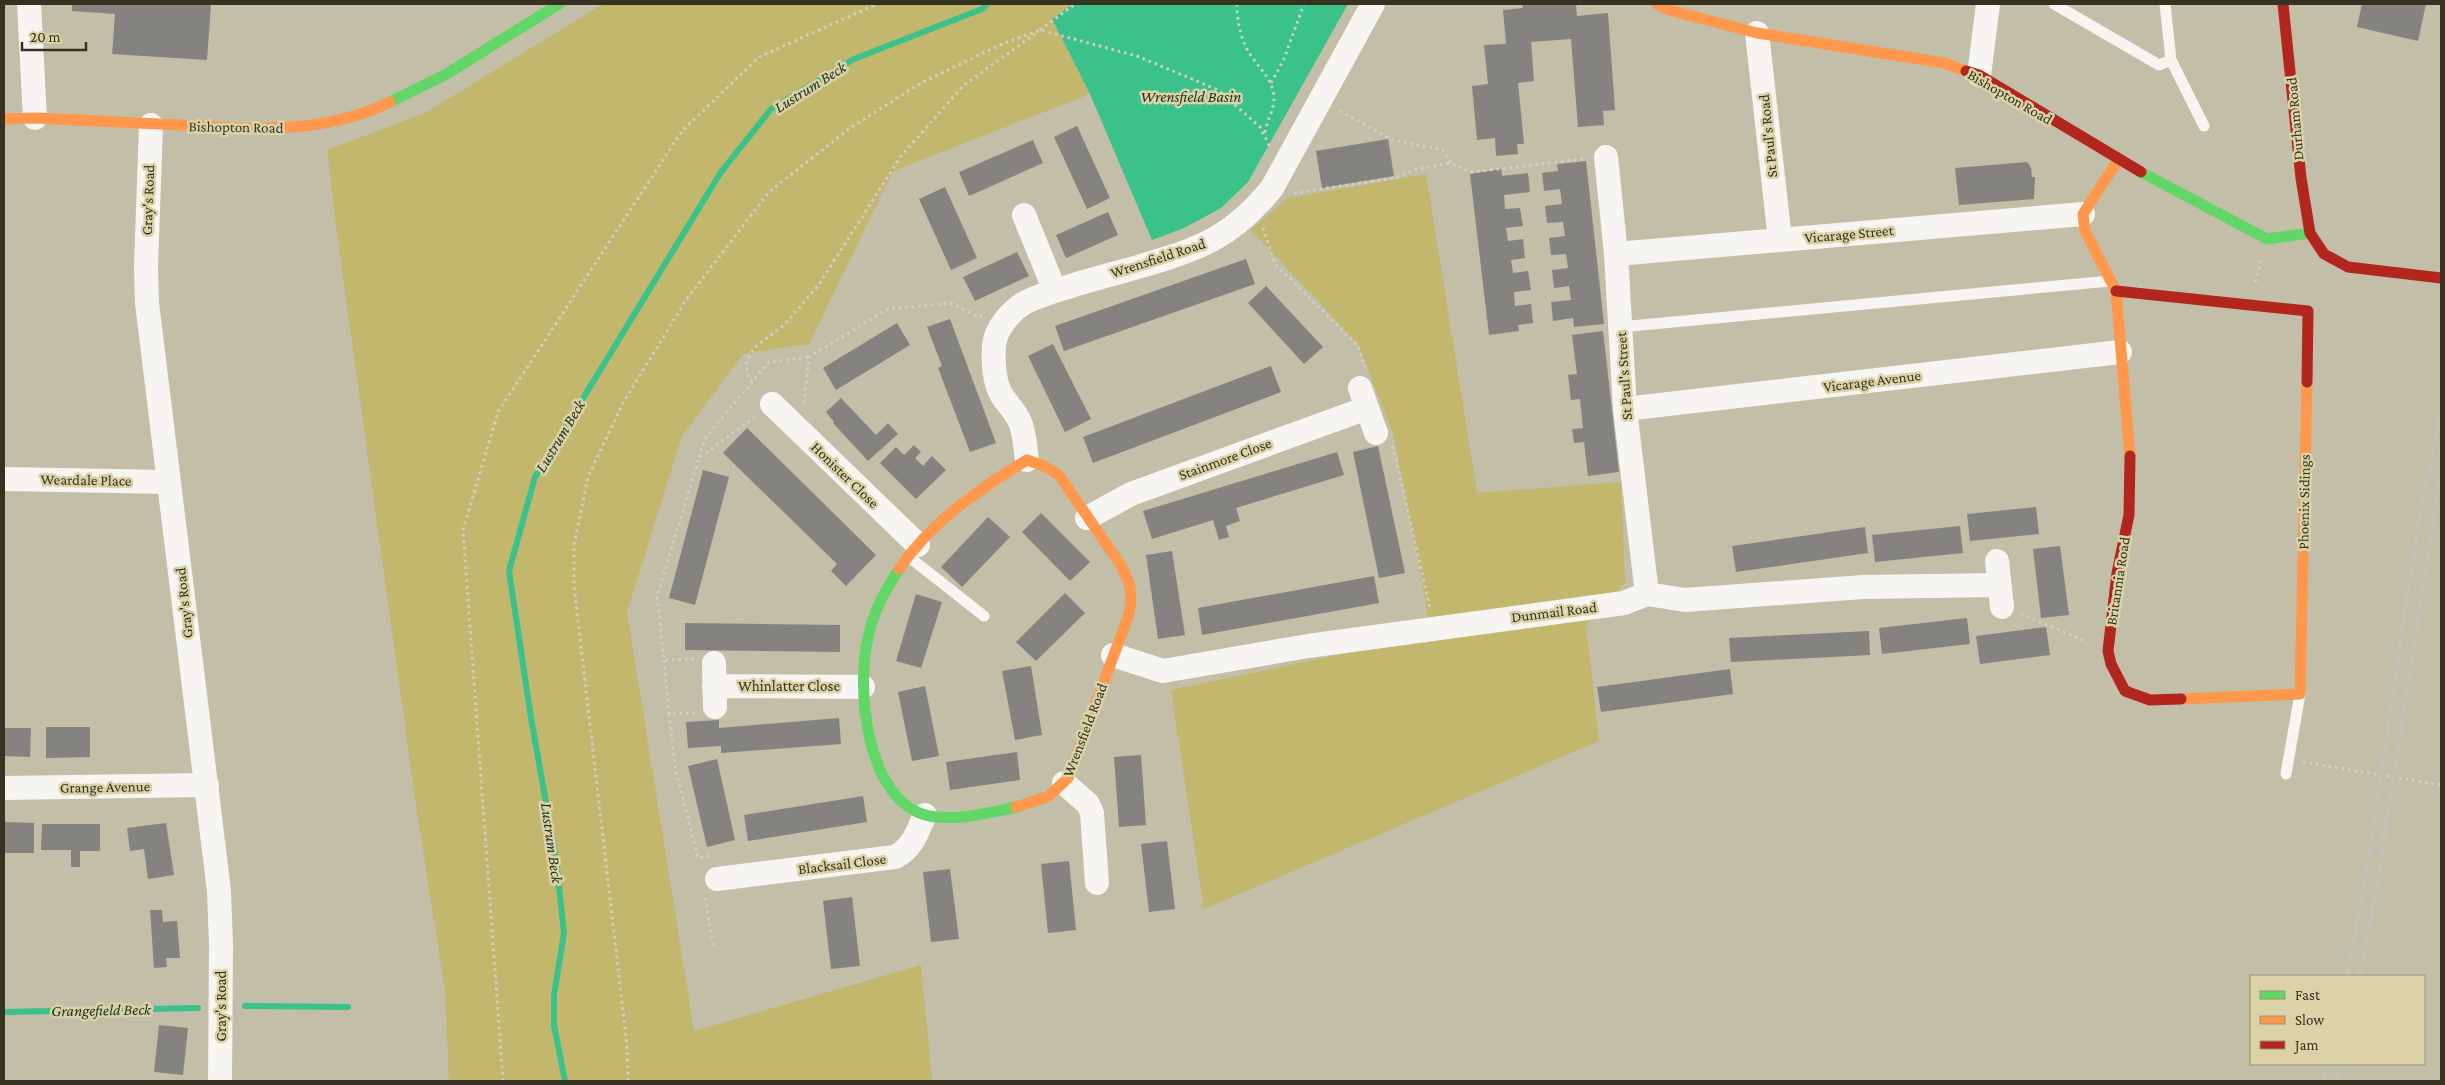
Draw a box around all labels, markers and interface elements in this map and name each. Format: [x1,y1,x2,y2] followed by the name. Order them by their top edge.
[22,20,86,52] scale bar
[30,29,61,45] text: 20 m
[771,58,850,116] water label: Lustrum Beck
[1964,66,2055,129] street label: Bishopton Road
[2283,77,2307,161] street label: Durham Road
[1141,88,1241,106] water label: Wrensfield Basin
[1756,94,1780,178] street label: St Paul's Road
[188,118,284,137] street label: Bishopton Road
[139,164,158,236] street label: Gray's Road
[1804,222,1895,247] street label: Vicarage Street
[1109,235,1208,281] street label: Wrensfield Road
[1613,330,1635,421] street label: St Paul's Street
[1822,367,1922,396] street label: Vicarage Avenue
[532,396,589,475] water label: Lustrum Beck
[1176,435,1274,483] street label: Stainmore Close
[808,439,882,511] street label: Honister Close
[2295,454,2314,550] street label: Phoenix Sidings
[40,471,132,489] street label: Weardale Place
[2103,535,2133,626] street label: Britannia Road
[172,567,197,639] street label: Gray's Road
[1510,599,1598,625] street label: Dunmail Road
[738,678,840,694] street label: Whinlatter Close
[1060,681,1110,779] street label: Wrensfield Road
[60,778,151,797] street label: Grange Avenue
[538,802,566,885] water label: Lustrum Beck
[797,851,887,877] street label: Blacksail Close
[213,970,230,1041] street label: Gray's Road
[2250,975,2425,1065] legend
[2295,987,2321,1003] text: Fast
[51,1001,152,1020] water label: Grangefield Beck
[2295,1012,2325,1028] text: Slow
[2293,1037,2318,1054] text: Jam

